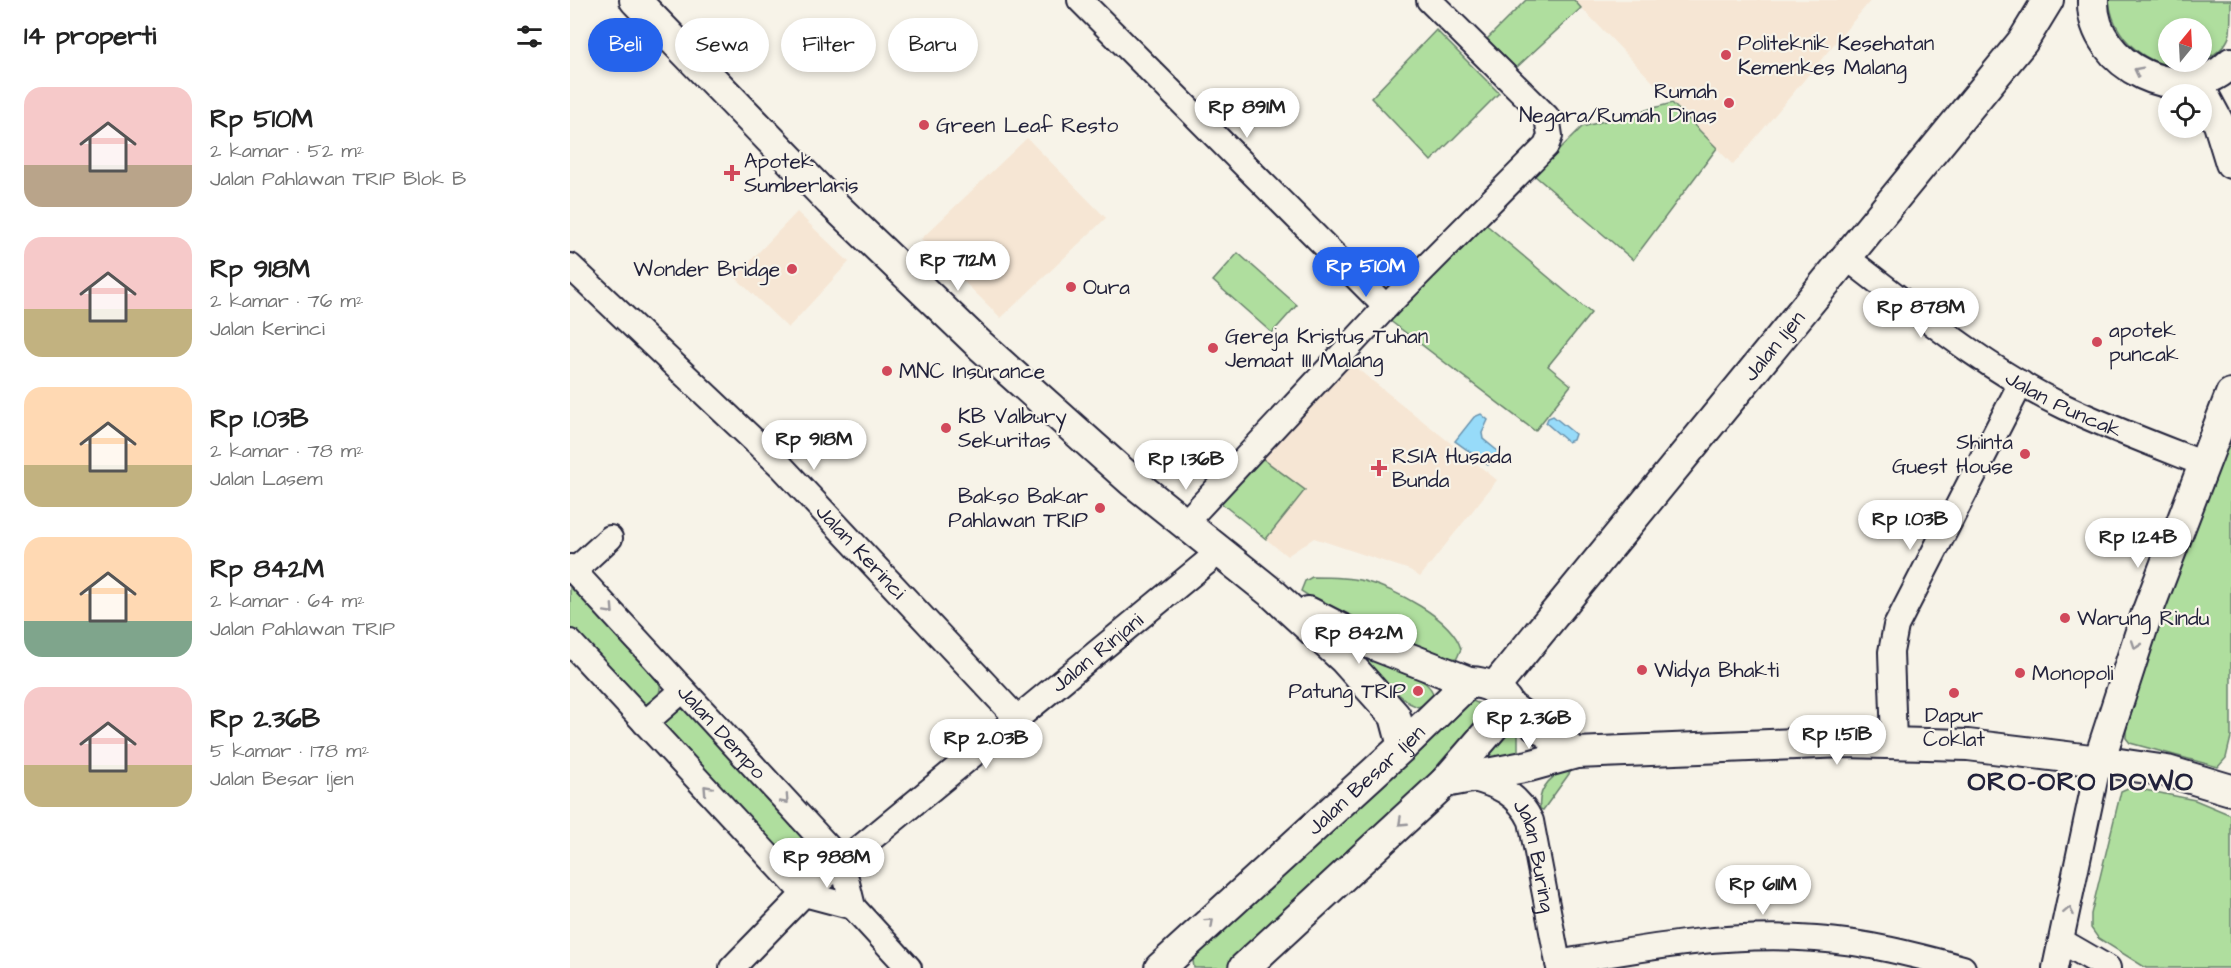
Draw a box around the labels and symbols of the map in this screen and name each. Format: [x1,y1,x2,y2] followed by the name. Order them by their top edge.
[2158,18,2212,72] north arrow
[1738,29,1934,84] place label: Politeknik Kesehatan Kemenkes Malang
[1719,48,1733,62] marker: Politeknik Kesehatan Kemenkes Malang
[2134,67,2144,78] one-way arrow
[1519,77,1718,132] place label: Rumah Negara/Rumah Dinas
[1192,88,1302,139] pin: Rp 891M
[1722,96,1736,110] marker: Rumah Negara/Rumah Dinas
[936,111,1119,140] place label: Green Leaf Resto
[917,118,931,132] marker: Green Leaf Resto
[744,147,859,200] place label: Apotek Sumberlaris
[725,166,739,180] marker: Apotek Sumberlaris
[903,241,1013,292] pin: Rp 712M
[1311,247,1421,298] pin: Rp 510M
[633,255,780,286] place label: Wonder Bridge
[785,262,799,276] marker: Wonder Bridge
[1083,273,1130,302] place label: Oura
[1064,280,1078,294] marker: Oura
[1866,288,1976,339] pin: Rp 878M
[1737,305,1812,388] street label: Jalan Ijen
[2109,316,2179,370] place label: apotek puncak
[1225,322,1428,377] place label: Gereja Kristus Tuhan Jemaat III Malang
[2090,335,2104,349] marker: apotek puncak
[1206,341,1220,355] marker: Gereja Kristus Tuhan Jemaat III Malang
[899,357,1045,386] place label: MNC Insurance
[880,364,894,378] marker: MNC Insurance
[2000,364,2126,445] street label: Jalan Puncak
[958,402,1067,455] place label: KB Valbury Sekuritas
[759,420,869,471] pin: Rp 918M
[939,421,953,435] marker: KB Valbury Sekuritas
[1892,428,2013,481] place label: Shinta Guest House
[1124,440,1248,491] pin: Rp 1.36B
[1392,442,1512,495] place label: RSIA Husada Bunda
[2018,447,2032,461] marker: Shinta Guest House
[1370,459,1388,477] marker: RSIA Husada Bunda
[948,482,1089,535] place label: Bakso Bakar Pahlawan TRIP
[809,498,913,606] street label: Jalan Kerinci
[1848,500,1972,551] pin: Rp 1.03B
[1093,501,1107,515] marker: Bakso Bakar Pahlawan TRIP
[2076,518,2200,569] pin: Rp 1.24B
[602,603,613,614] one-way arrow
[2077,604,2210,635] place label: Warung Rindu
[1045,606,1150,700] street label: Jalan Rinjani
[2058,611,2072,625] marker: Warung Rindu
[1304,614,1414,665] pin: Rp 842M
[2130,639,2143,650] one-way arrow
[1654,656,1779,687] place label: Widya Bhakti
[2032,659,2113,689] place label: Monopoli
[1635,663,1649,677] marker: Widya Bhakti
[2013,666,2027,680] marker: Monopoli
[1288,677,1407,708] place label: Patung TRIP
[670,678,773,786] street label: Jalan Dempo
[1411,684,1425,698] marker: Patung TRIP
[1947,686,1961,700] marker: Dapur Coklat
[1467,699,1591,750] pin: Rp 2.36B
[1923,701,1986,754] place label: Dapur Coklat
[1775,715,1899,766] pin: Rp 1.51B
[1301,718,1432,842] street label: Jalan Besar Ijen
[924,719,1048,770] pin: Rp 2.03B
[1967,763,2195,801] district label: ORO-ORO DOWO
[703,786,714,797] one-way arrow
[1506,792,1562,915] street label: Jalan Buring
[778,793,789,804] one-way arrow
[1398,815,1409,826] one-way arrow
[772,838,882,889] pin: Rp 988M
[1708,865,1818,916] pin: Rp 611M
[2062,906,2075,916] one-way arrow
[1203,918,1214,929] one-way arrow

